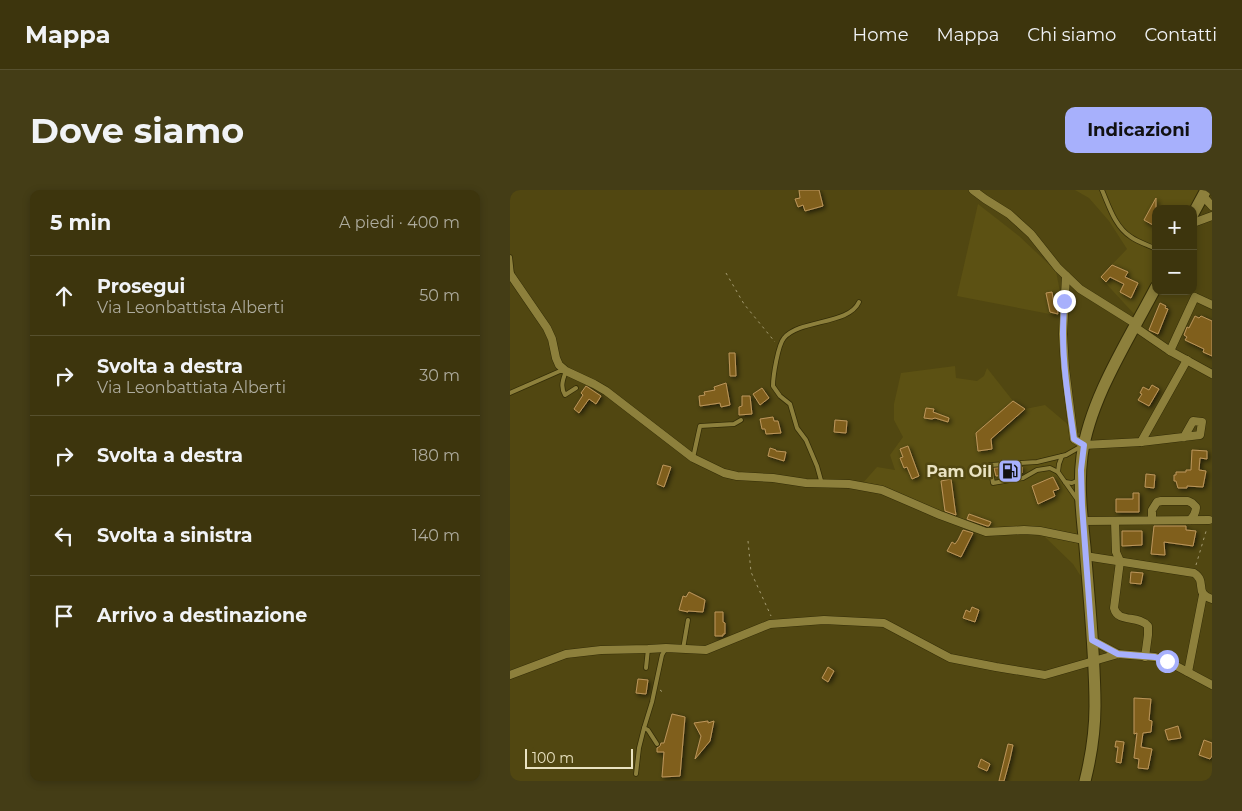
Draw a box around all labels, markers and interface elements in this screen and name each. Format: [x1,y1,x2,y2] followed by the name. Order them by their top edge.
[25,20,110,49] text: Mappa
[853,24,909,46] text: Home
[937,24,999,46] text: Mappa
[1027,24,1116,46] text: Chi siamo
[1144,24,1217,46] text: Contatti
[1065,107,1212,153] button: Indicazioni
[30,109,244,152] text: Dove siamo
[1152,205,1197,295] map controls
[1152,205,1197,250] button: +
[50,210,111,235] text: 5 min
[339,213,460,232] text: A piedi · 400 m
[1152,250,1197,295] button: −
[97,275,185,298] text: Prosegui
[50,282,78,310] icon: ahead
[419,286,460,305] text: 50 m
[1053,290,1076,313] route end
[97,298,284,317] text: Via Leonbattista Alberti
[97,355,243,378] text: Svolta a destra
[50,362,78,390] icon: right
[419,366,460,385] text: 30 m
[97,378,286,397] text: Via Leonbattiata Alberti
[50,442,78,470] icon: right
[97,444,243,467] text: Svolta a destra
[412,446,460,465] text: 180 m
[997,458,1023,484] fuel station icon: Pam Oil
[926,462,992,481] place label: Pam Oil
[50,522,78,550] icon: left
[97,524,252,547] text: Svolta a sinistra
[412,526,460,545] text: 140 m
[50,602,78,630] icon: arrive
[97,604,307,627] text: Arrivo a destinazione
[1156,650,1179,673] route start
[525,746,632,769] scale bar
[532,749,574,767] text: 100 m

